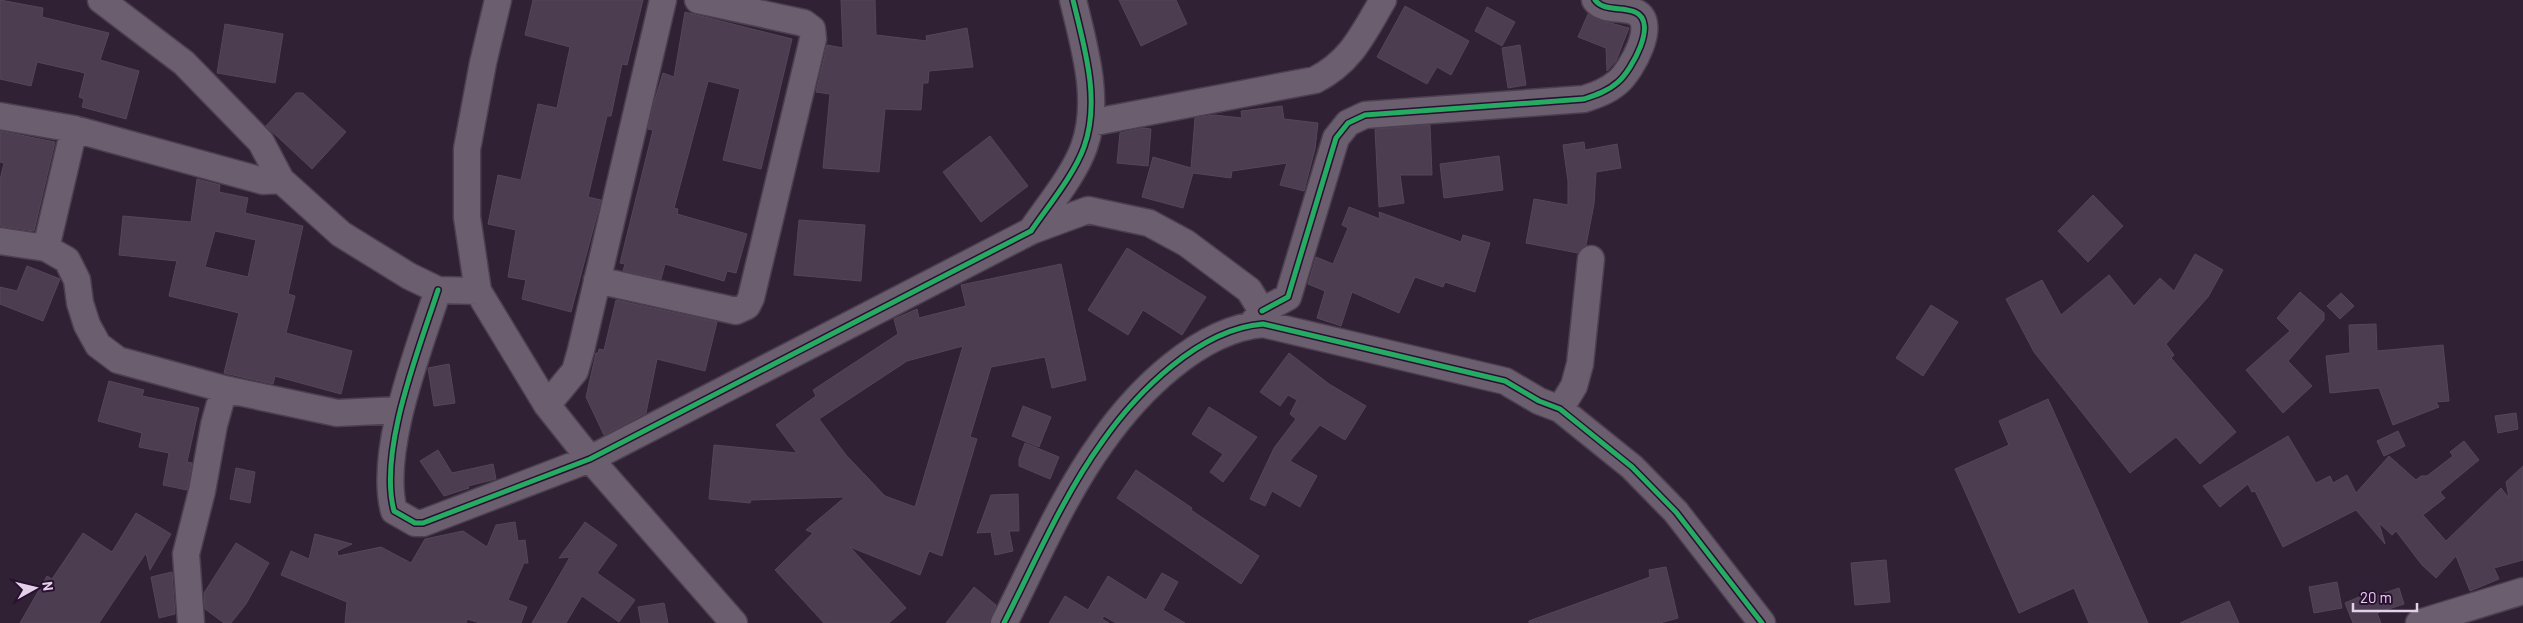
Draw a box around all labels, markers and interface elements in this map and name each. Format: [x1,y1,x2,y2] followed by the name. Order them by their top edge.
[10,563,60,613] north arrow
[39,580,57,592] text: N
[2353,580,2417,612] scale bar
[2360,588,2392,606] text: 20 m

